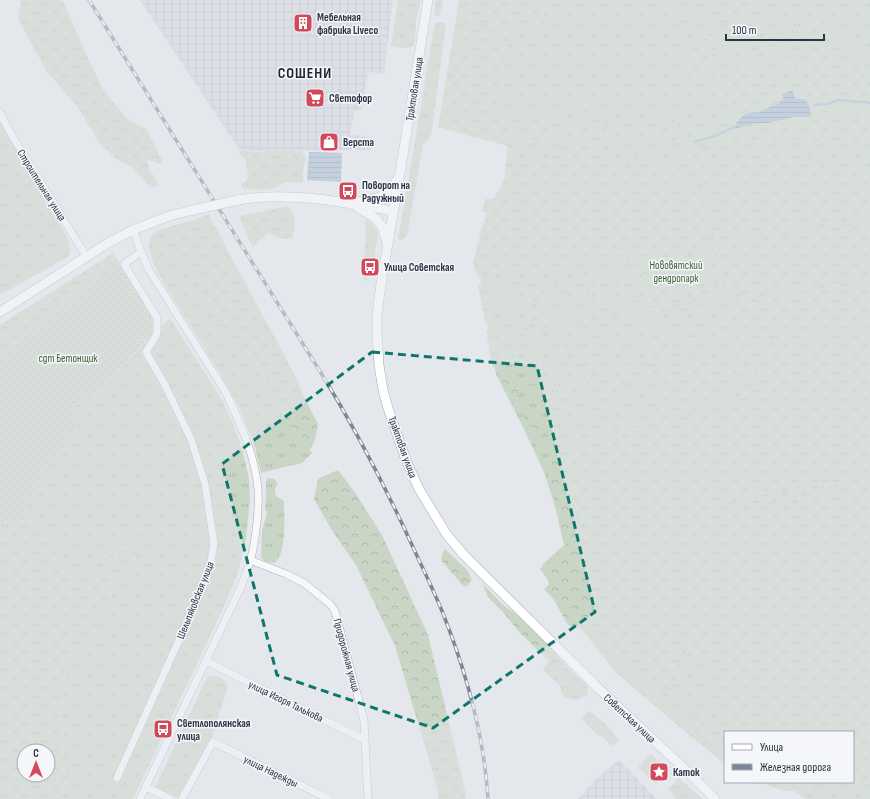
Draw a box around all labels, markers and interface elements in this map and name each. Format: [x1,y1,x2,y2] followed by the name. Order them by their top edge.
[317,11,378,37] place label: Мебельная фабрика Liveco
[292,12,314,34] building icon: Мебельная фабрика Liveco
[726,16,824,42] scale bar
[732,23,757,38] text: 100 m
[403,56,426,122] street label: Трактовая улица
[278,64,332,83] district label: СОШЕНИ
[304,87,326,109] supermarket icon: Светофор
[329,92,372,105] place label: Светофор
[318,131,340,153] shop icon: Верста
[343,136,375,149] place label: Верста
[14,147,69,223] street label: Строительная улица
[362,179,411,205] place label: Поворот на Радужный
[337,180,359,202] bus stop icon: Поворот на Радужный
[359,256,381,278] bus stop icon: Улица Советская
[650,259,703,285] park label: Нововятский дендропарк
[384,261,455,274] place label: Улица Советская
[38,352,98,365] park label: сдт Бетонщик
[385,415,420,480] street label: Трактовая улица
[174,559,217,641] street label: Шельпяковская улица
[331,617,363,693] street label: Придорожная улица
[246,678,325,725] street label: улица Игоря Талькова
[601,691,658,746] street label: Советская улица
[177,717,251,743] place label: Светлополянская улица
[152,718,174,740] bus stop icon: Светлополянская улица
[724,731,854,783] legend
[760,740,784,755] text: Улица
[16,743,56,783] north arrow
[33,747,39,760] text: С
[242,753,300,790] street label: улица Надежды
[760,760,832,775] text: Железная дорога
[648,761,670,783] place icon: Каток
[673,766,700,779] place label: Каток

